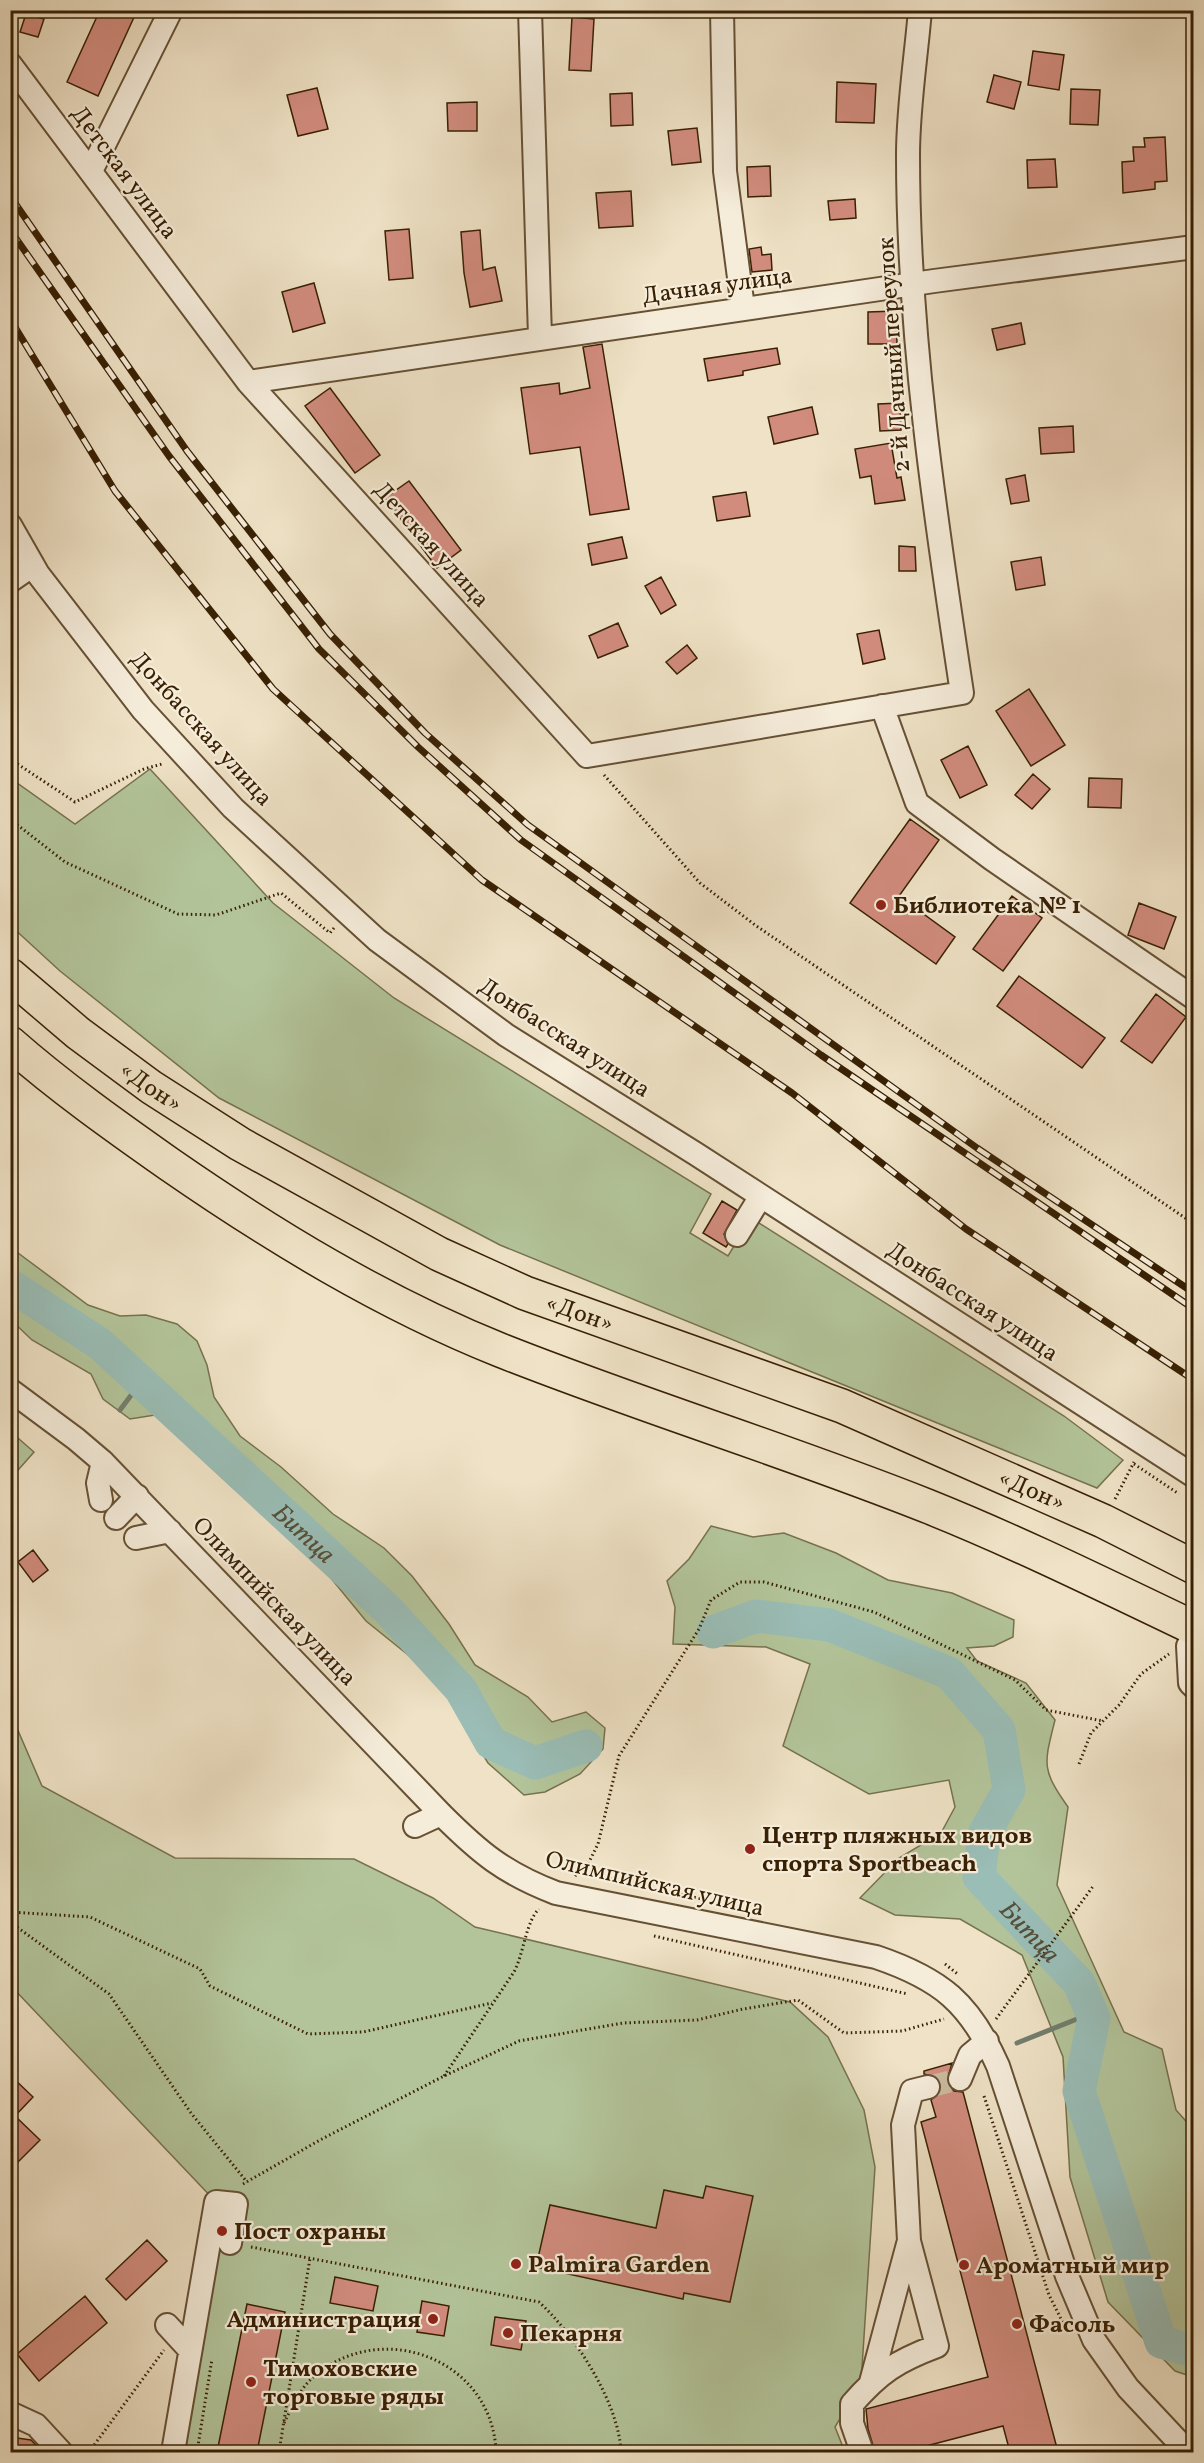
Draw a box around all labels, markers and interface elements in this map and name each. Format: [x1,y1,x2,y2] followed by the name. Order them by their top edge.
[62,99,185,247] street label: Детская улица
[870,236,920,474] street label: 2-й Дачный переулок
[640,260,795,314] street label: Дачная улица
[364,475,497,616] street label: Детская улица
[121,644,280,815] street label: Донбасская улица
[893,890,1081,924] place label: Библиотека № 1
[874,898,888,912] marker: Библиотека № 1
[471,970,657,1107] street label: Донбасская улица
[112,1054,188,1122] street label: «Дон»
[879,1234,1065,1371] street label: Донбасская улица
[541,1287,618,1342] street label: «Дон»
[993,1462,1070,1521] street label: «Дон»
[264,1496,343,1573] water label: Битца
[184,1510,364,1695] street label: Олимпийская улица
[762,1820,1032,1882] place label: Центр пляжных видов спорта Sportbeach
[743,1842,757,1856] marker: Центр пляжных видов спорта Sportbeach
[542,1843,767,1927] street label: Олимпийская улица
[990,1894,1067,1972] water label: Битца
[234,2216,386,2250] place label: Пост охраны
[215,2224,229,2238] marker: Пост охраны
[528,2249,710,2283] place label: Palmira Garden
[976,2250,1169,2284] place label: Ароматный мир
[509,2257,523,2271] marker: Palmira Garden
[957,2258,971,2272] marker: Ароматный мир
[227,2304,421,2338] place label: Администрация
[1029,2309,1116,2343] place label: Фасоль
[426,2312,440,2326] marker: Администрация
[1010,2317,1024,2331] marker: Фасоль
[520,2318,622,2352] place label: Пекарня
[501,2326,515,2340] marker: Пекарня
[263,2353,444,2415] place label: Тимоховские торговые ряды
[244,2375,258,2389] marker: Тимоховские торговые ряды

